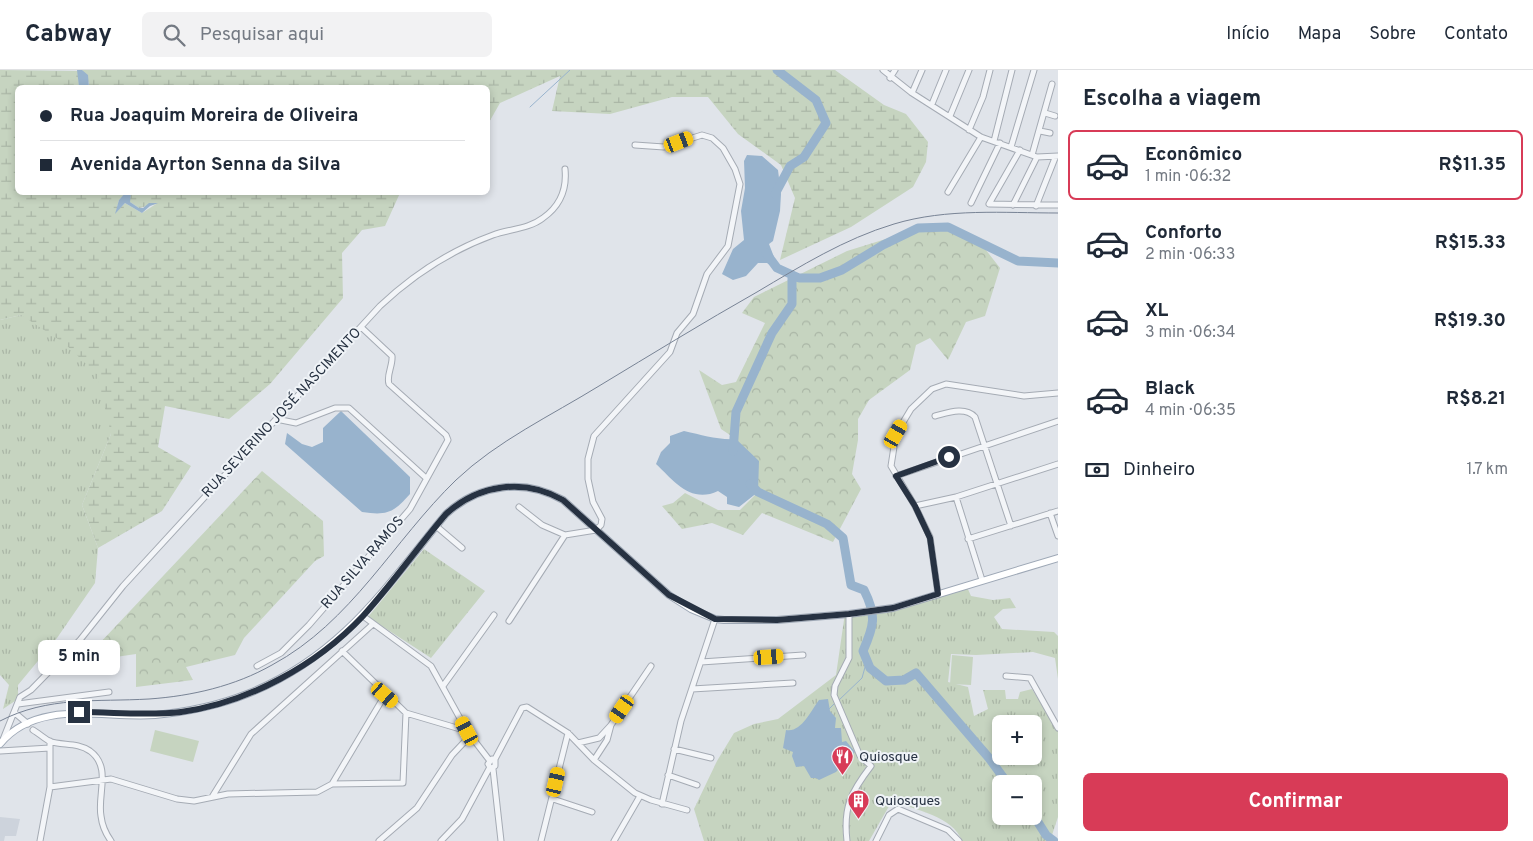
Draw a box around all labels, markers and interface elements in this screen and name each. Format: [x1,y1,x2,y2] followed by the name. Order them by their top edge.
[142,12,492,57] search box
[25,20,112,50] text: Cabway
[160,21,188,49] icon: search
[200,23,324,47] text: Pesquisar aqui
[1226,23,1270,46] text: Início
[1298,23,1341,46] text: Mapa
[1369,23,1416,46] text: Sobre
[1444,23,1508,46] text: Contato
[1083,86,1261,113] text: Escolha a viagem
[70,104,358,128] text: Rua Joaquim Moreira de Oliveira
[662,130,695,154] car
[1085,143,1130,188] icon: car
[1145,143,1242,167] text: Econômico
[70,153,341,177] text: Avenida Ayrton Senna da Silva
[1439,153,1506,177] text: R$11.35
[1145,167,1231,187] text: 1 min · 06:32
[1085,221,1130,266] icon: car
[1145,221,1222,245] text: Conforto
[1435,231,1506,255] text: R$15.33
[1145,245,1235,265] text: 2 min · 06:33
[1085,299,1130,344] icon: car
[1145,299,1168,323] text: XL
[1434,309,1506,333] text: R$19.30
[1145,323,1236,343] text: 3 min · 06:34
[198,324,365,501] street label: RUA SEVERINO JOSÉ NASCIMENTO
[1085,377,1130,422] icon: car
[1145,377,1195,401] text: Black
[1446,387,1506,411] text: R$8.21
[1145,401,1236,421] text: 4 min · 06:35
[882,417,909,451] car
[938,446,960,468] route start
[1083,456,1111,484] icon: cash
[1123,458,1195,482] text: Dinheiro
[1466,460,1508,480] text: 1.7 km
[318,513,408,613] street label: RUA SILVA RAMOS
[38,640,120,674] callout: 5 min
[58,647,100,667] text: 5 min
[753,648,784,666] car
[368,679,401,711] car
[607,692,636,726] car
[68,701,90,723] route end
[453,714,480,748] car
[992,715,1042,825] map controls
[992,715,1042,765] button: +
[831,745,855,776] restaurant icon: Quiosque
[859,749,918,766] place label: Quiosque
[545,766,566,798] car
[1083,773,1508,831] button: Confirmar
[992,775,1042,825] button: −
[847,789,871,820] building icon: Quiosques
[875,793,940,810] place label: Quiosques

